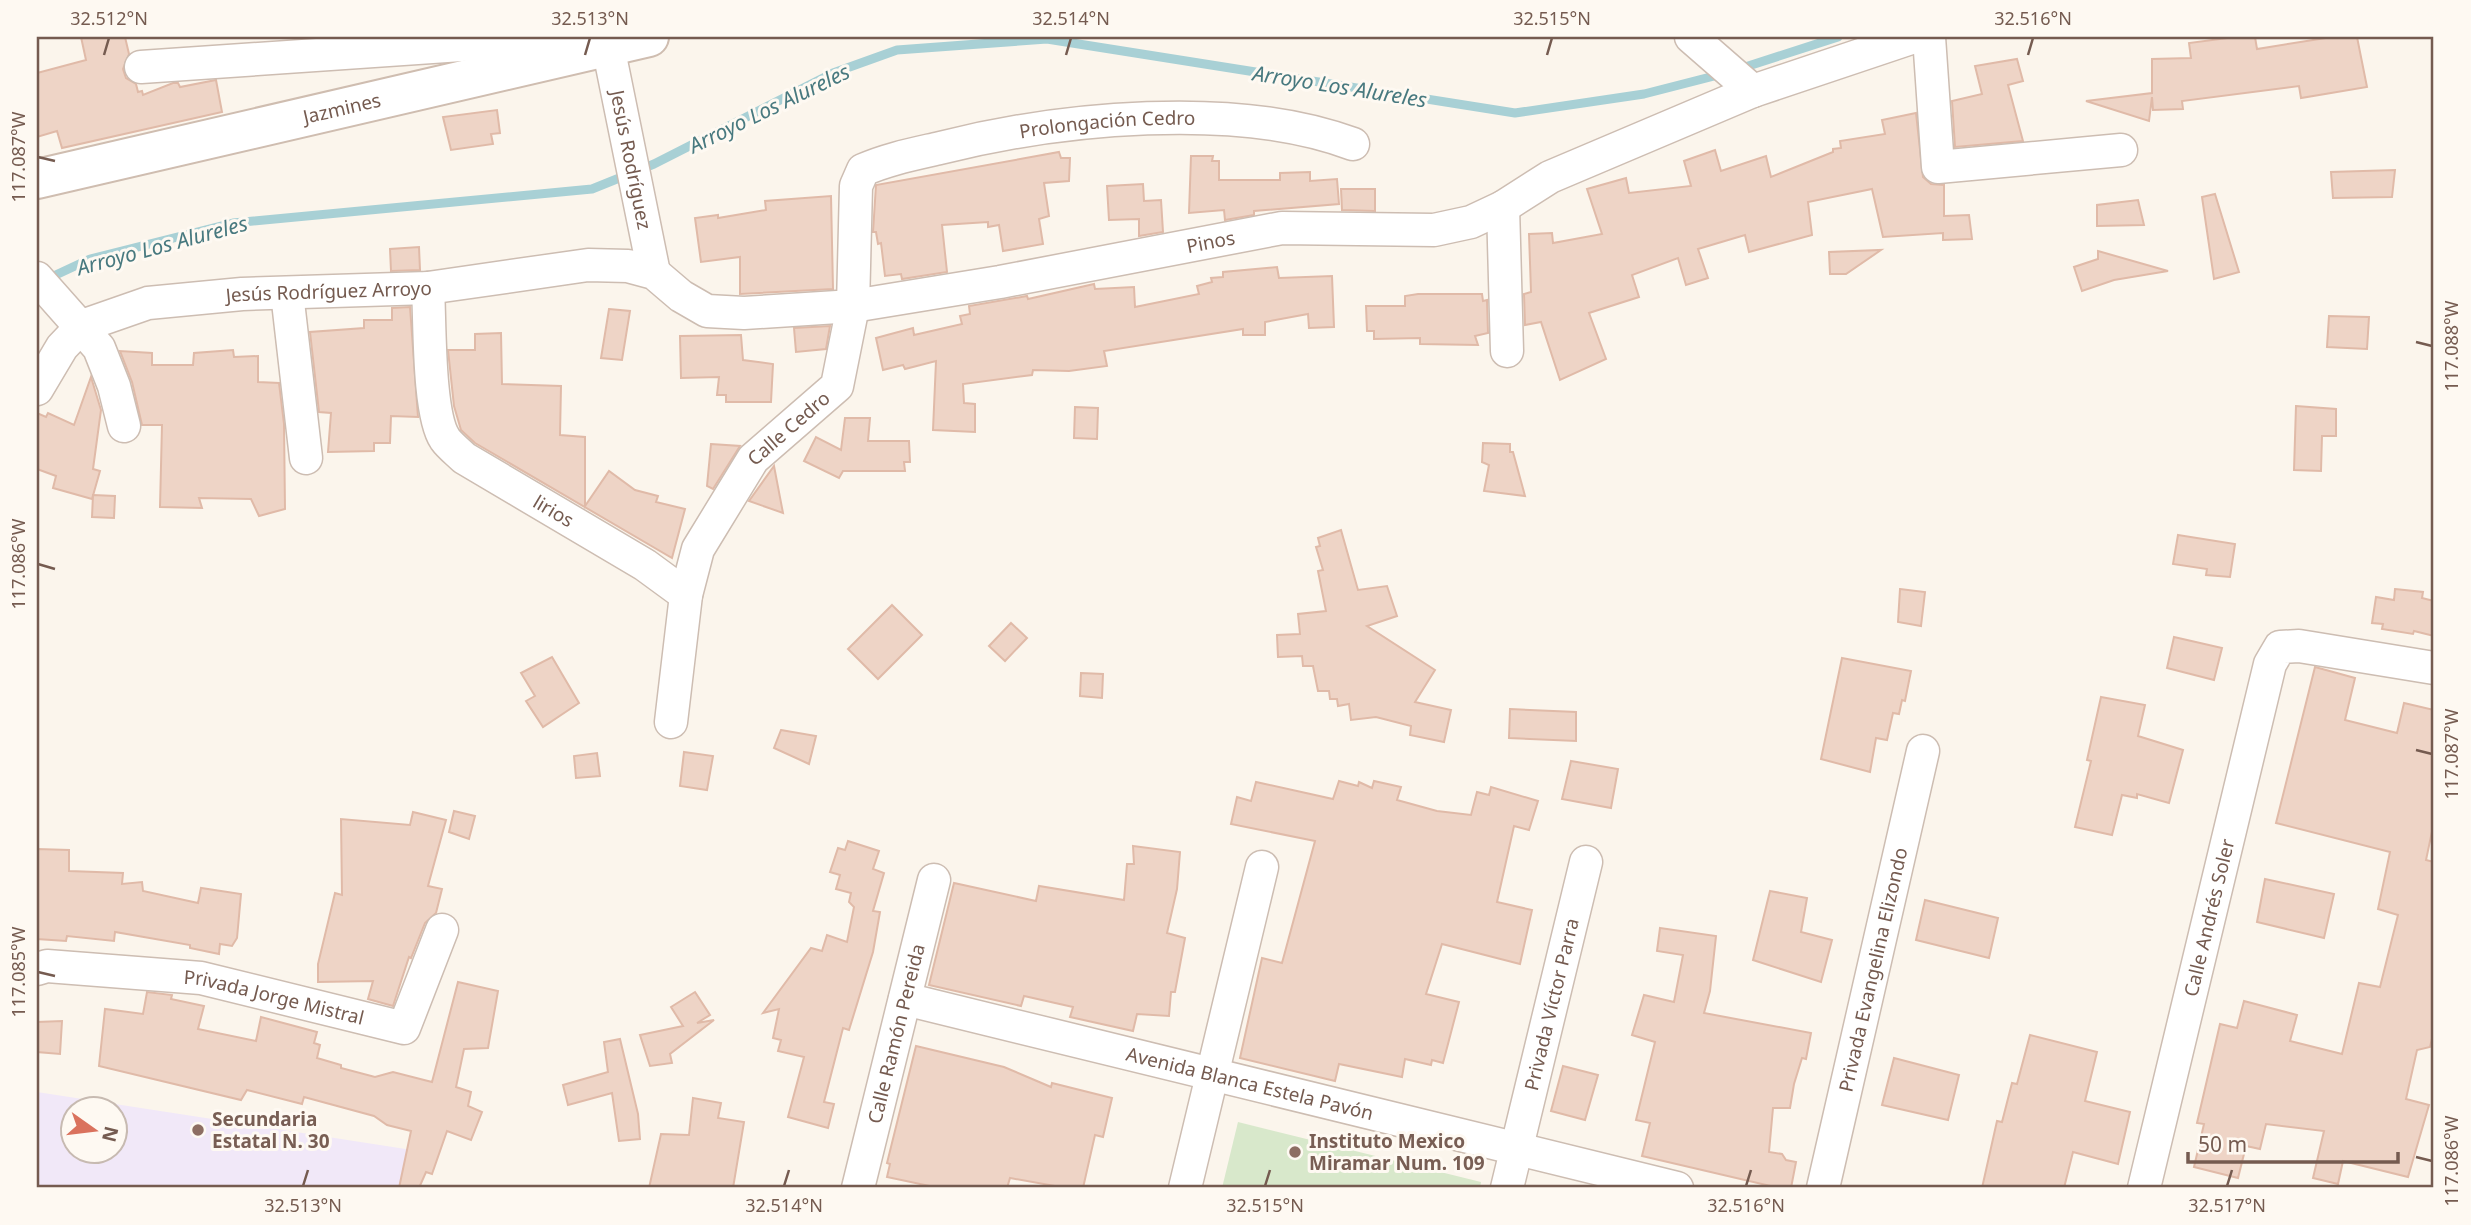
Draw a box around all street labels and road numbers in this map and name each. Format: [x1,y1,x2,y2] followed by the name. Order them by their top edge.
[604,86,658,232] street label: Jesús Rodríguez
[299,87,383,130] street label: Jazmines
[1017,105,1195,144] street label: Prolongación Cedro
[1184,224,1237,259] street label: Pinos
[223,275,432,309] street label: Jesús Rodríguez Arroyo
[742,385,835,471] street label: Calle Cedro
[528,489,579,533] street label: lirios
[2177,836,2241,999] street label: Calle Andrés Soler
[1832,845,1914,1094] street label: Privada Evangelina Elizondo
[1518,915,1585,1093] street label: Privada Víctor Parra
[861,941,931,1126] street label: Calle Ramón Pereida
[183,964,367,1031] street label: Privada Jorge Mistral
[1123,1041,1376,1126] street label: Avenida Blanca Estela Pavón

